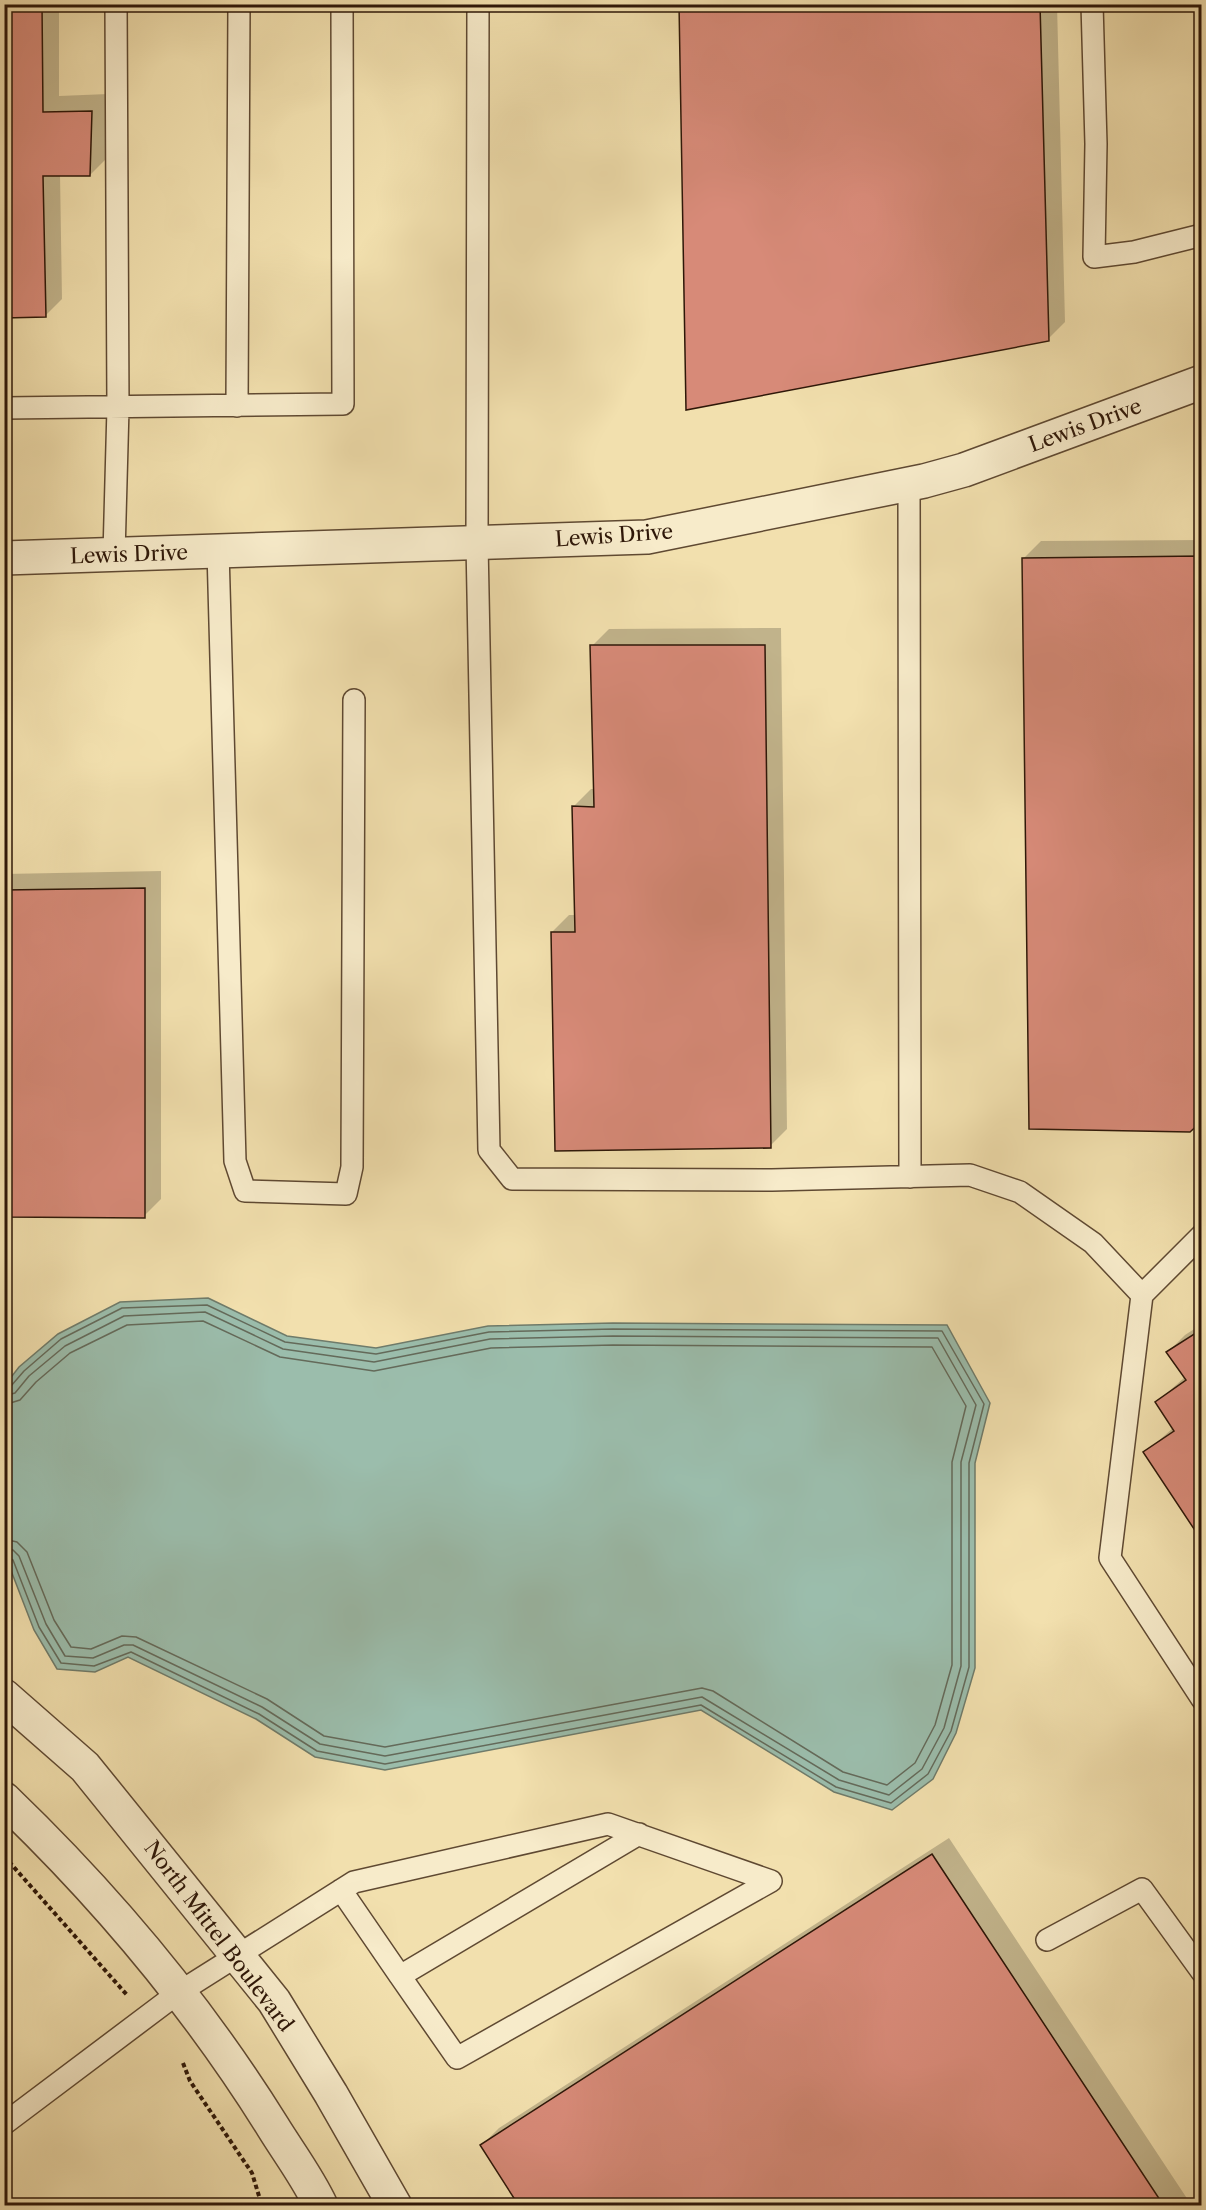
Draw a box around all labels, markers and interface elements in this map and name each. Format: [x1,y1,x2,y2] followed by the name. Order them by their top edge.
[1025,393,1145,457] street label: Lewis Drive
[554,518,674,552] street label: Lewis Drive
[69,539,189,569] street label: Lewis Drive
[139,1836,299,2036] street label: North Mittel Boulevard

